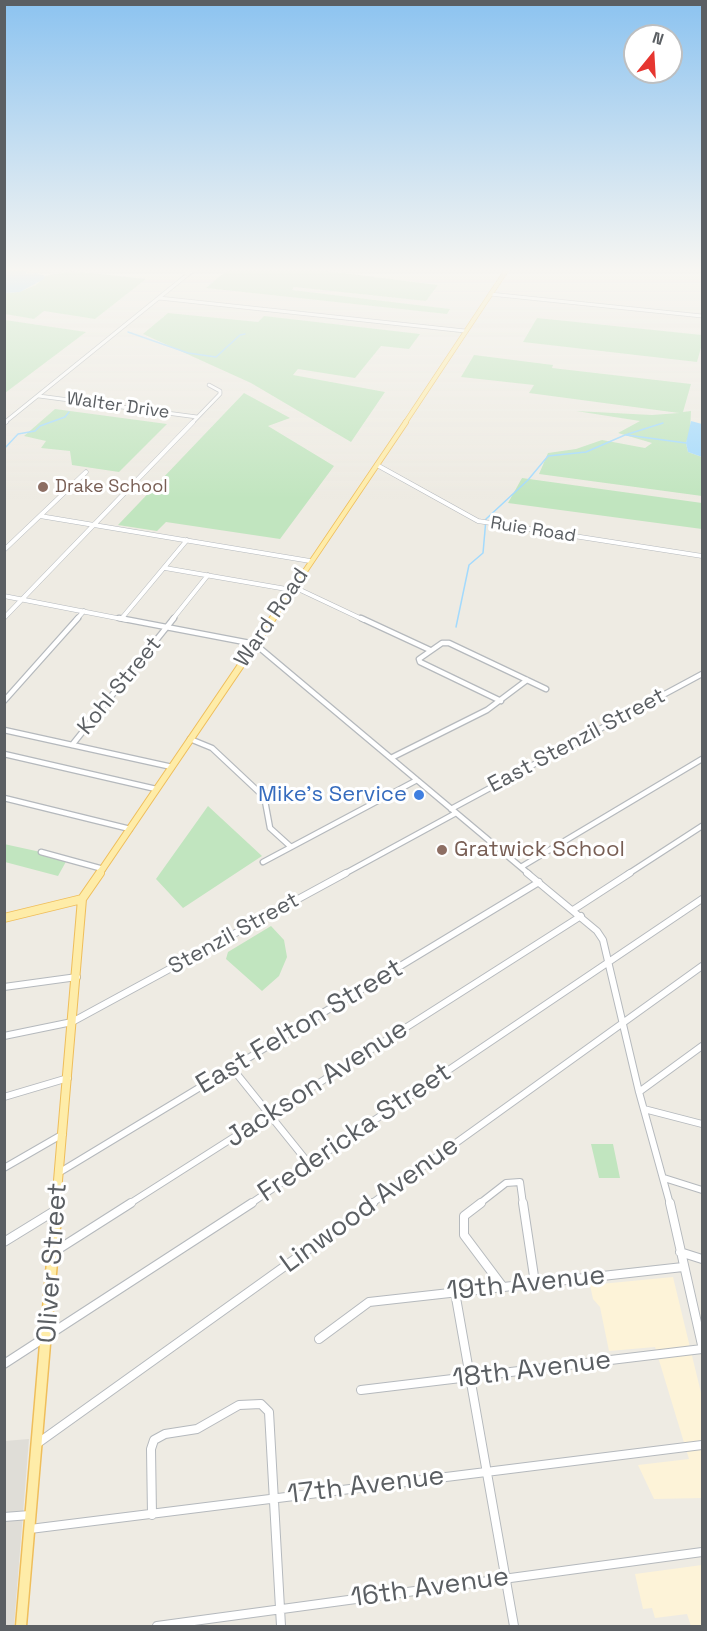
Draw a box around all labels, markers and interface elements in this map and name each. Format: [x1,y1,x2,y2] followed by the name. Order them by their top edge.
[623,24,683,84] north arrow
[650,27,666,50] text: N
[65,388,171,424] street label: Walter Drive
[55,476,168,498] place label: Drake School
[36,480,50,494] marker: Drake School
[489,513,577,547] street label: Ruie Road
[229,564,315,672] street label: Ward Road
[73,632,167,740] street label: Kohl Street
[484,683,670,799] street label: East Stenzil Street
[258,782,407,808] place label: Mike's Service
[412,788,426,802] marker: Mike's Service
[454,837,625,863] place label: Gratwick School
[435,843,449,857] marker: Gratwick School
[164,887,304,981] street label: Stenzil Street
[191,952,409,1102] street label: East Felton Street
[220,1013,414,1155] street label: Jackson Avenue
[252,1056,458,1210] street label: Fredericka Street
[275,1130,465,1280] street label: Linwood Avenue
[31,1182,75,1344] street label: Oliver Street
[445,1260,607,1308] street label: 19th Avenue
[451,1344,613,1396] street label: 18th Avenue
[286,1460,446,1512] street label: 17th Avenue
[349,1561,511,1615] street label: 16th Avenue

